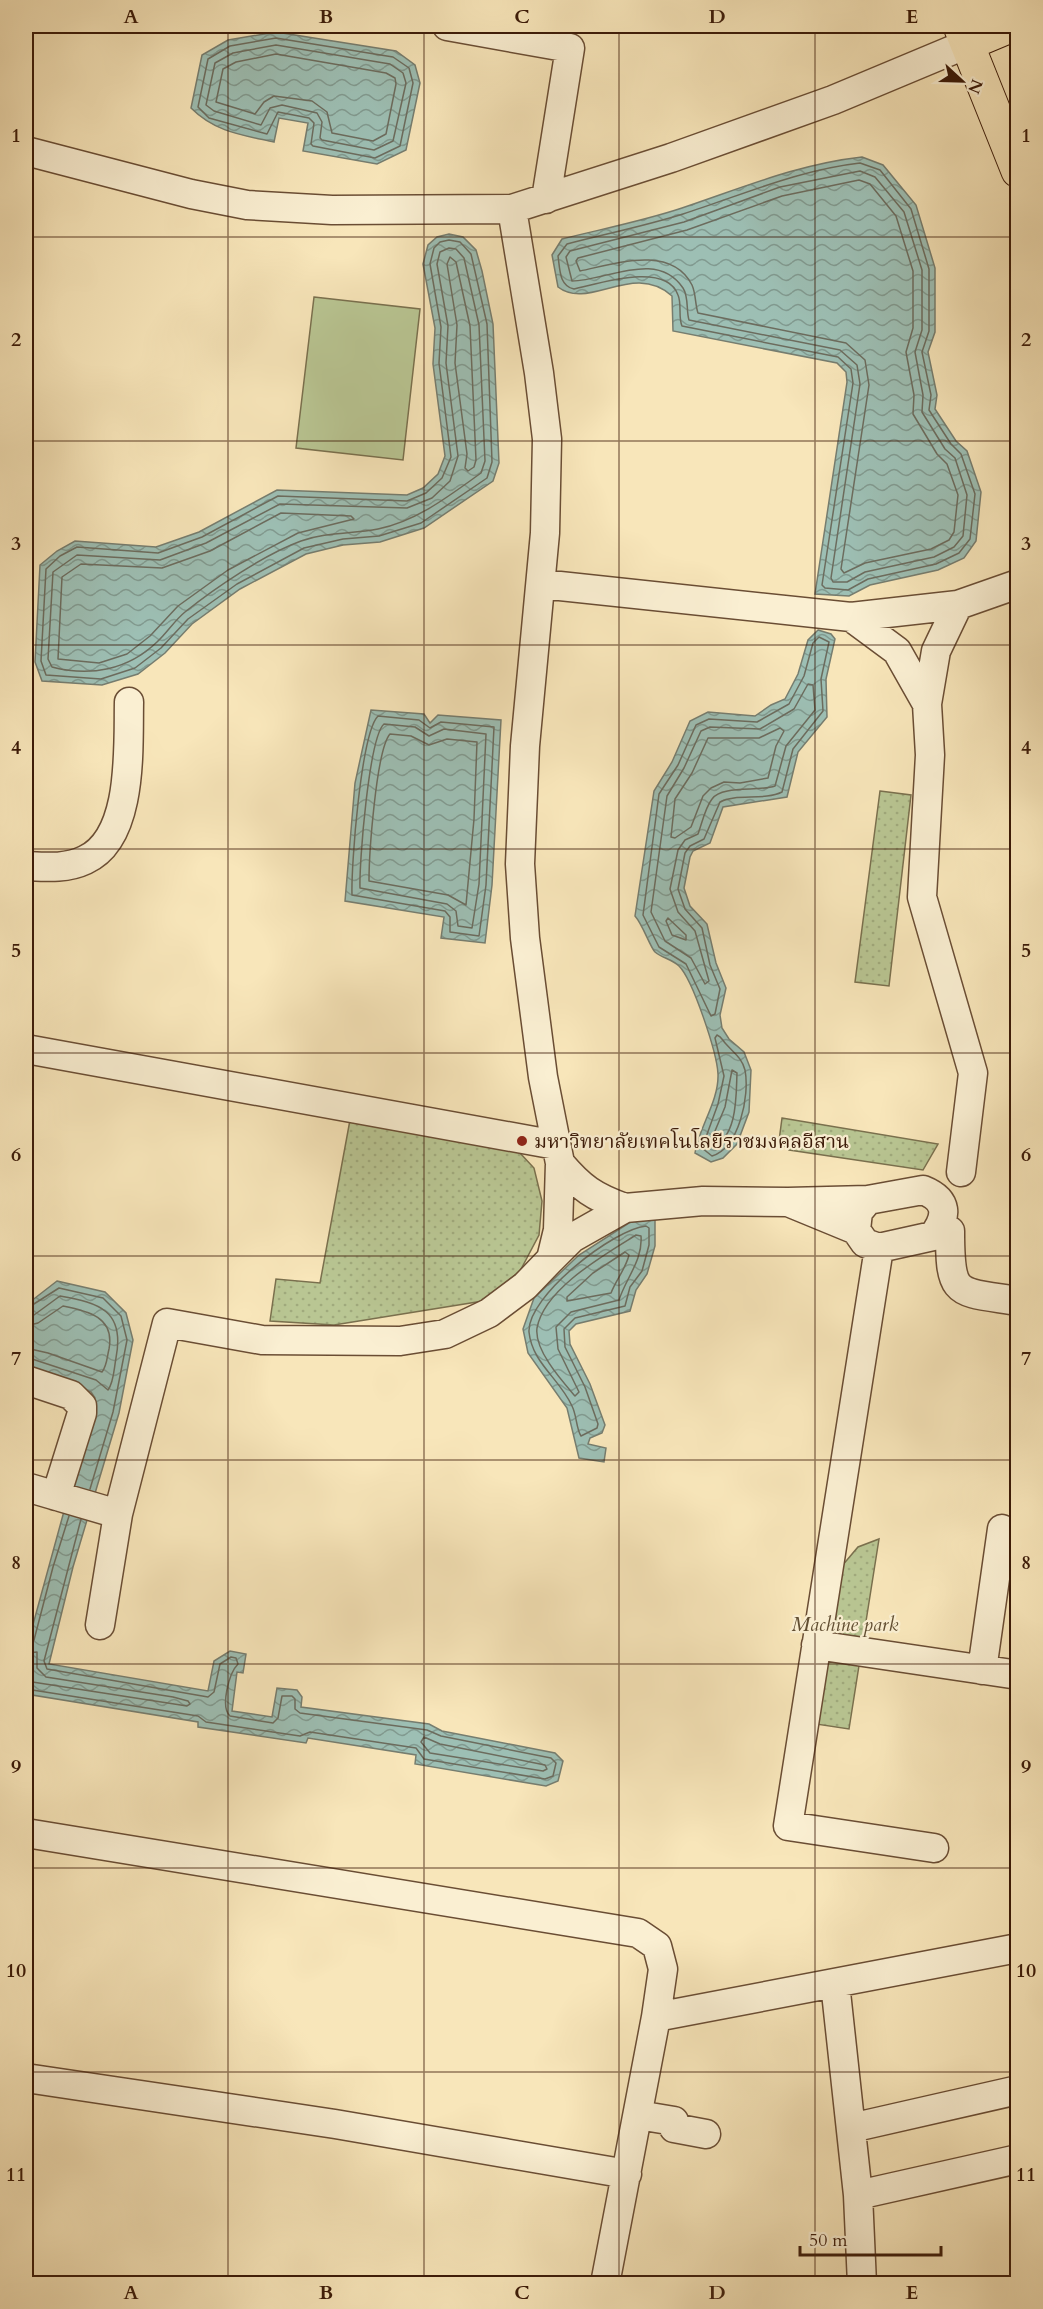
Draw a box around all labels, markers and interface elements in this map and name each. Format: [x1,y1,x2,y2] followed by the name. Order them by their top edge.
[123,3,139,30] text: A
[319,3,333,30] text: B
[514,3,530,30] text: C
[708,3,726,30] text: D
[906,3,918,30] text: E
[932,51,992,111] north arrow
[962,76,988,97] text: N
[11,122,21,149] text: 1
[1021,122,1031,149] text: 1
[11,326,21,353] text: 2
[1021,326,1031,353] text: 2
[11,530,21,557] text: 3
[1021,530,1031,557] text: 3
[11,734,21,761] text: 4
[1021,734,1031,761] text: 4
[11,937,21,964] text: 5
[1021,937,1031,964] text: 5
[534,1127,849,1155] place label: มหาวิทยาลัยเทคโนโลยีราชมงคลอีสาน
[515,1134,529,1148] marker: มหาวิทยาลัยเทคโนโลยีราชมงคลอีสาน
[11,1141,21,1168] text: 6
[1021,1141,1031,1168] text: 6
[11,1345,21,1372] text: 7
[1021,1345,1031,1372] text: 7
[11,1549,21,1576] text: 8
[1021,1549,1031,1576] text: 8
[792,1611,899,1638] park label: Machine park
[11,1753,21,1780] text: 9
[1021,1753,1031,1780] text: 9
[6,1957,26,1984] text: 10
[1016,1957,1036,1984] text: 10
[6,2161,26,2188] text: 11
[1016,2161,1036,2188] text: 11
[800,2219,941,2257] scale bar
[809,2228,848,2253] text: 50 m
[123,2279,139,2306] text: A
[319,2279,333,2306] text: B
[514,2279,530,2306] text: C
[708,2279,726,2306] text: D
[906,2279,918,2306] text: E

